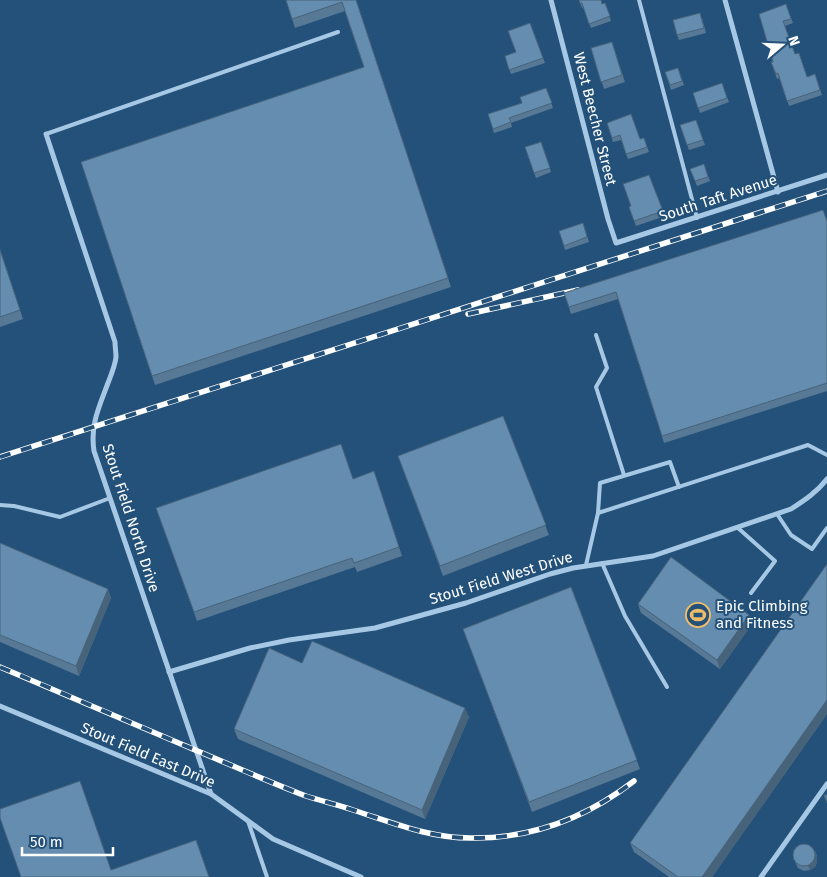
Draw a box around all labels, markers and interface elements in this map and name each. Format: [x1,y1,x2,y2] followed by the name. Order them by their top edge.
[757,20,807,70] north arrow
[784,34,803,48] text: N
[570,50,620,188] street label: West Beecher Street
[657,170,779,226] street label: South Taft Avenue
[99,442,163,594] street label: Stout Field North Drive
[427,548,575,608] street label: Stout Field West Drive
[716,597,808,632] place label: Epic Climbing and Fitness
[685,602,711,628] sports icon: Epic Climbing and Fitness
[78,719,218,791] street label: Stout Field East Drive
[22,824,114,856] scale bar
[30,833,63,851] text: 50 m

